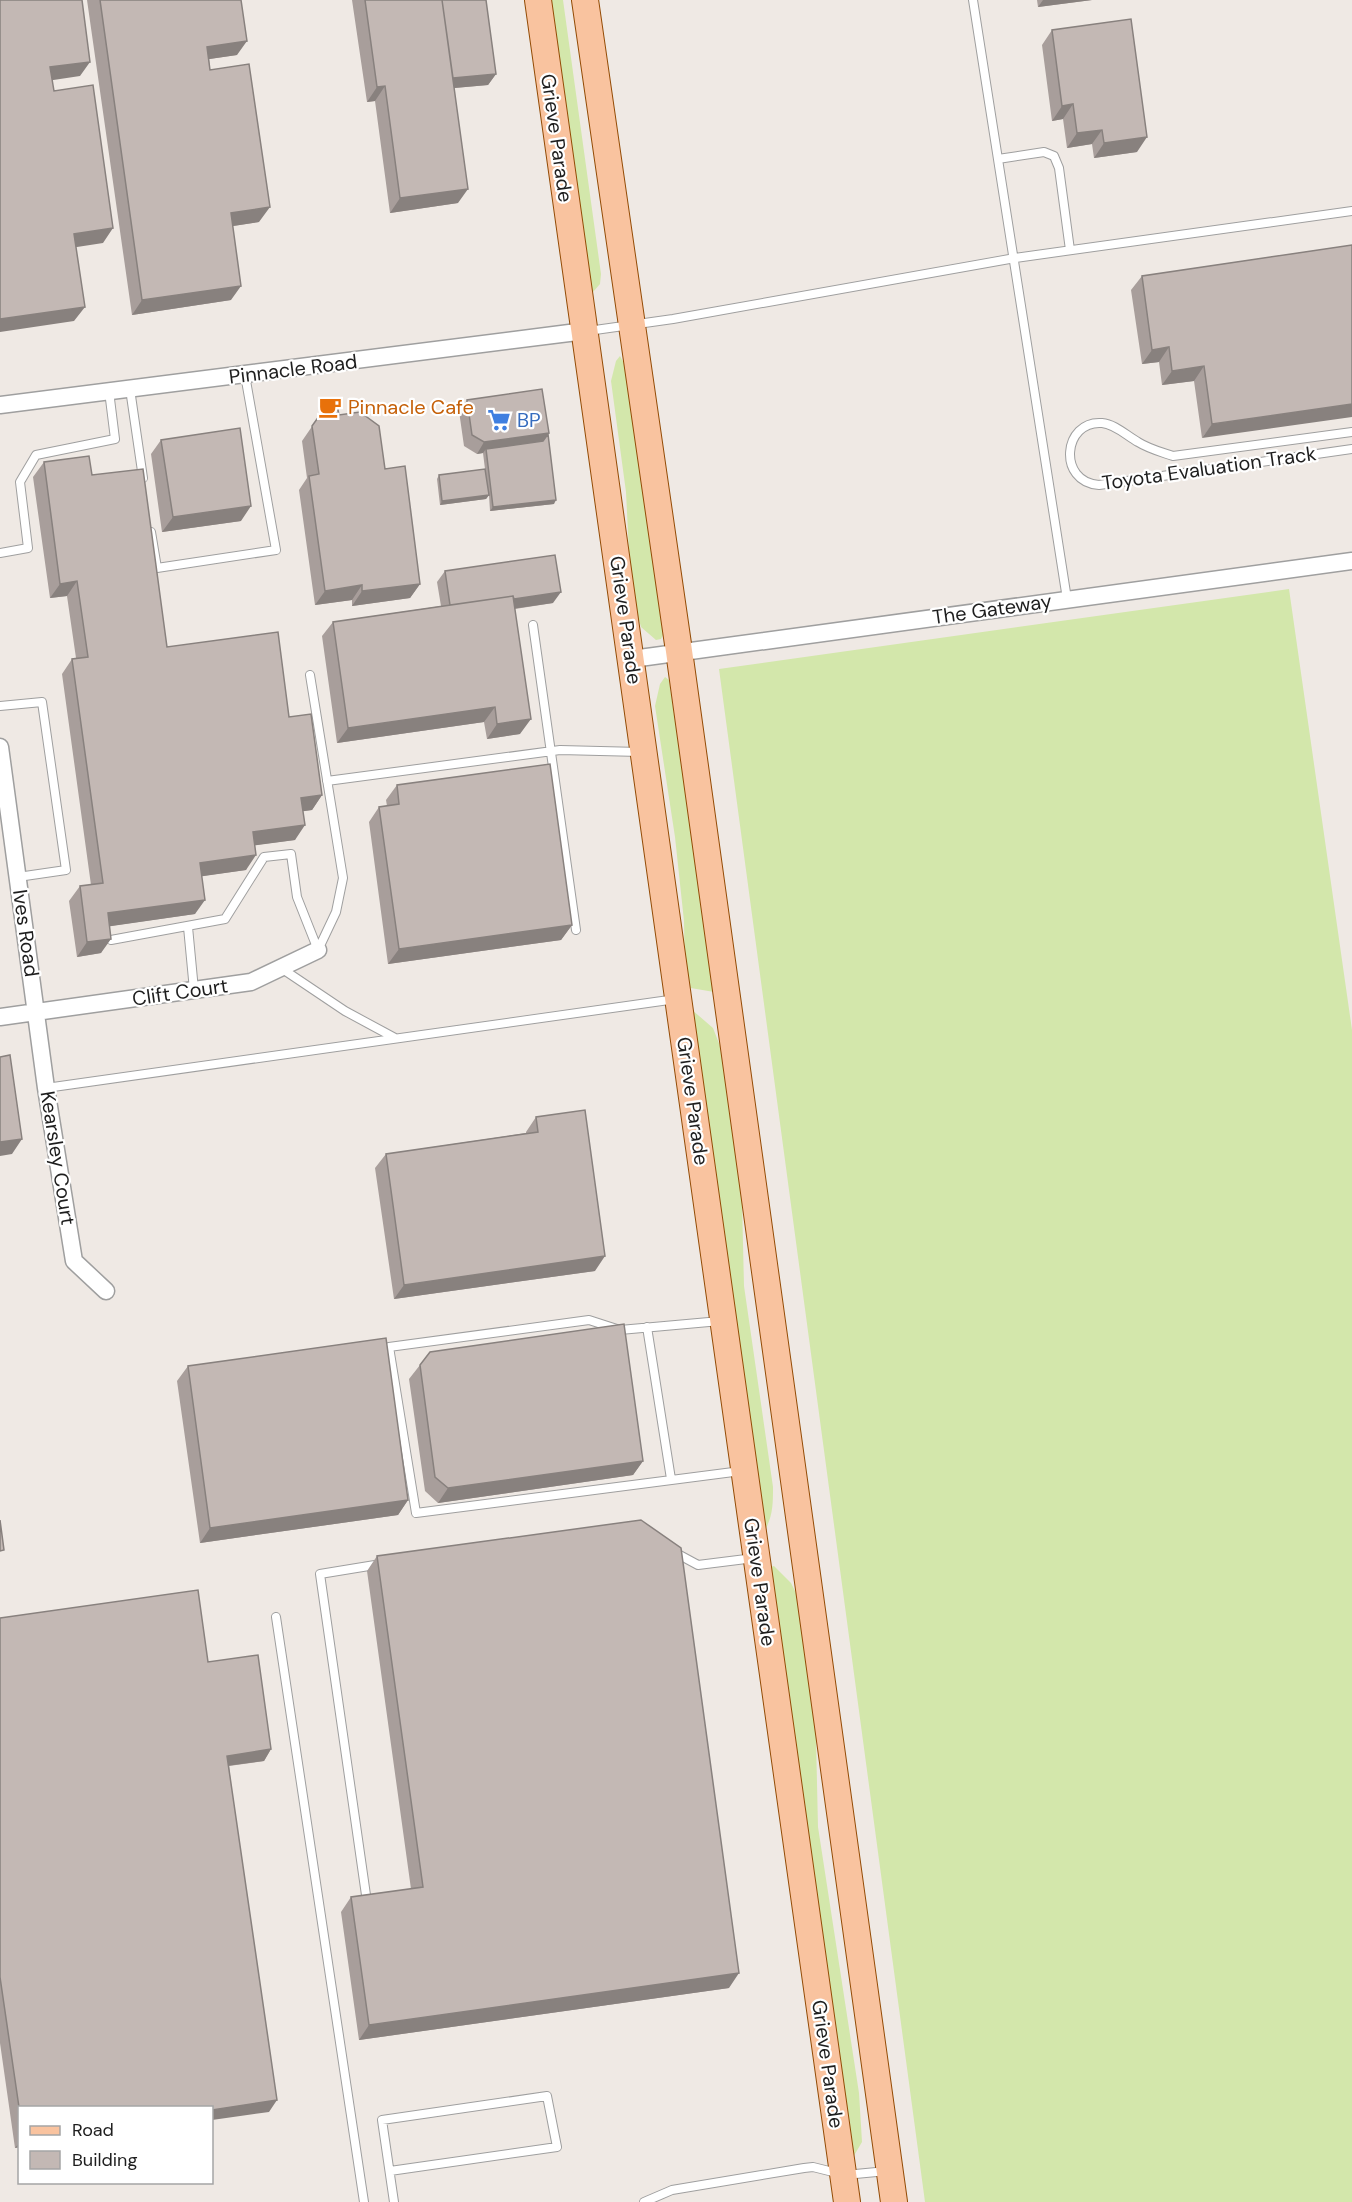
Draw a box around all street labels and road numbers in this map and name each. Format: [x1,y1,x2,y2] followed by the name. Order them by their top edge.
[535,72,579,204] street label: Grieve Parade
[227,348,359,390] street label: Pinnacle Road
[1100,440,1318,496] street label: Toyota Evaluation Track
[604,554,648,686] street label: Grieve Parade
[931,588,1053,630] street label: The Gateway
[7,888,45,978] street label: Ives Road
[130,972,230,1012] street label: Clift Court
[671,1035,715,1167] street label: Grieve Parade
[35,1089,81,1227] street label: Kearsley Court
[738,1516,782,1648] street label: Grieve Parade
[806,1998,850,2130] street label: Grieve Parade

